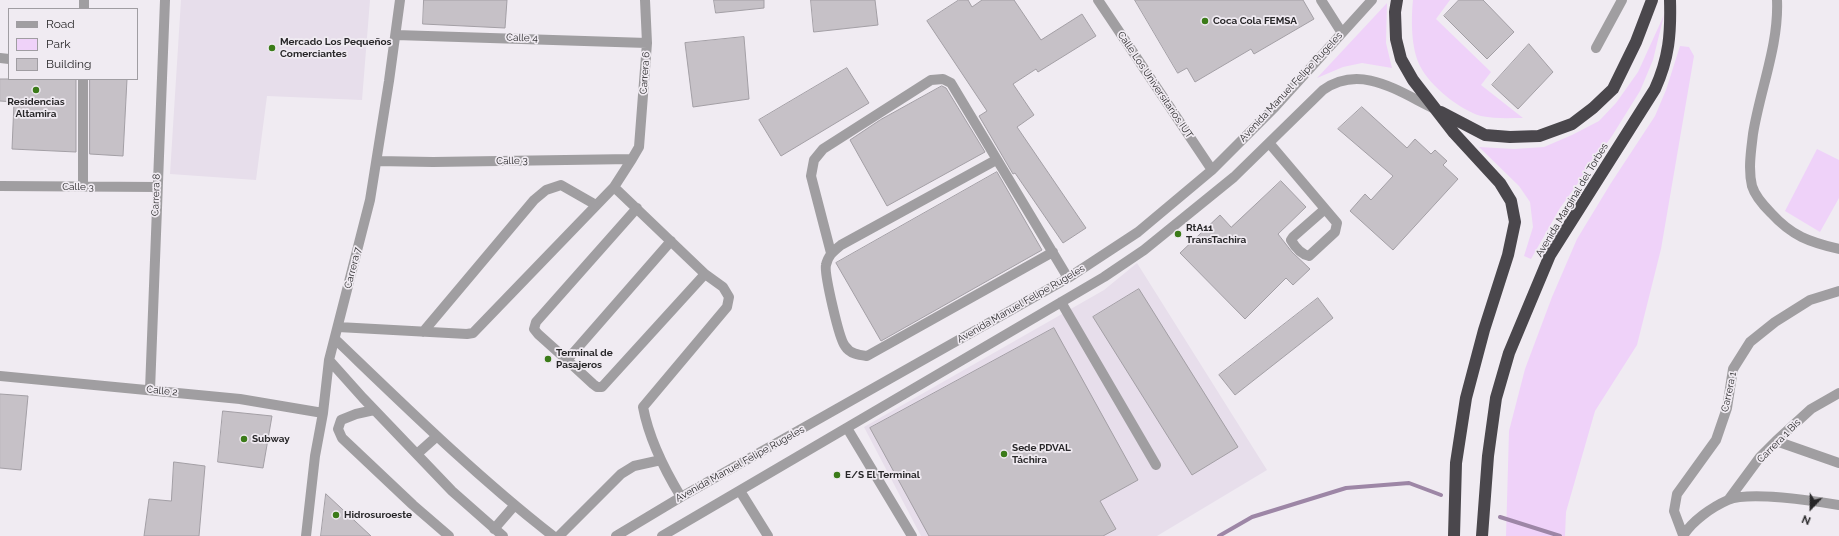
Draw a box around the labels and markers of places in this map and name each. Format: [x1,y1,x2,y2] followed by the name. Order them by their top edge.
[1213,15,1297,27] place label: Coca Cola FEMSA
[1200,16,1210,26] marker: Coca Cola FEMSA
[280,36,392,60] place label: Mercado Los Pequeños Comerciantes
[267,43,277,53] marker: Mercado Los Pequeños Comerciantes
[31,85,41,95] marker: Residencias Altamira
[7,96,65,120] place label: Residencias Altamira
[1186,222,1246,246] place label: RtA11 TransTachira
[1173,229,1183,239] marker: RtA11 TransTachira
[556,347,613,370] place label: Terminal de Pasajeros
[543,354,553,364] marker: Terminal de Pasajeros
[252,433,290,445] place label: Subway
[239,434,249,444] marker: Subway
[1012,442,1071,466] place label: Sede PDVAL Táchira
[999,449,1009,459] marker: Sede PDVAL Táchira
[845,469,920,481] place label: E/S El Terminal
[832,470,842,480] marker: E/S El Terminal
[344,509,412,521] place label: Hidrosuroeste
[331,510,341,520] marker: Hidrosuroeste

